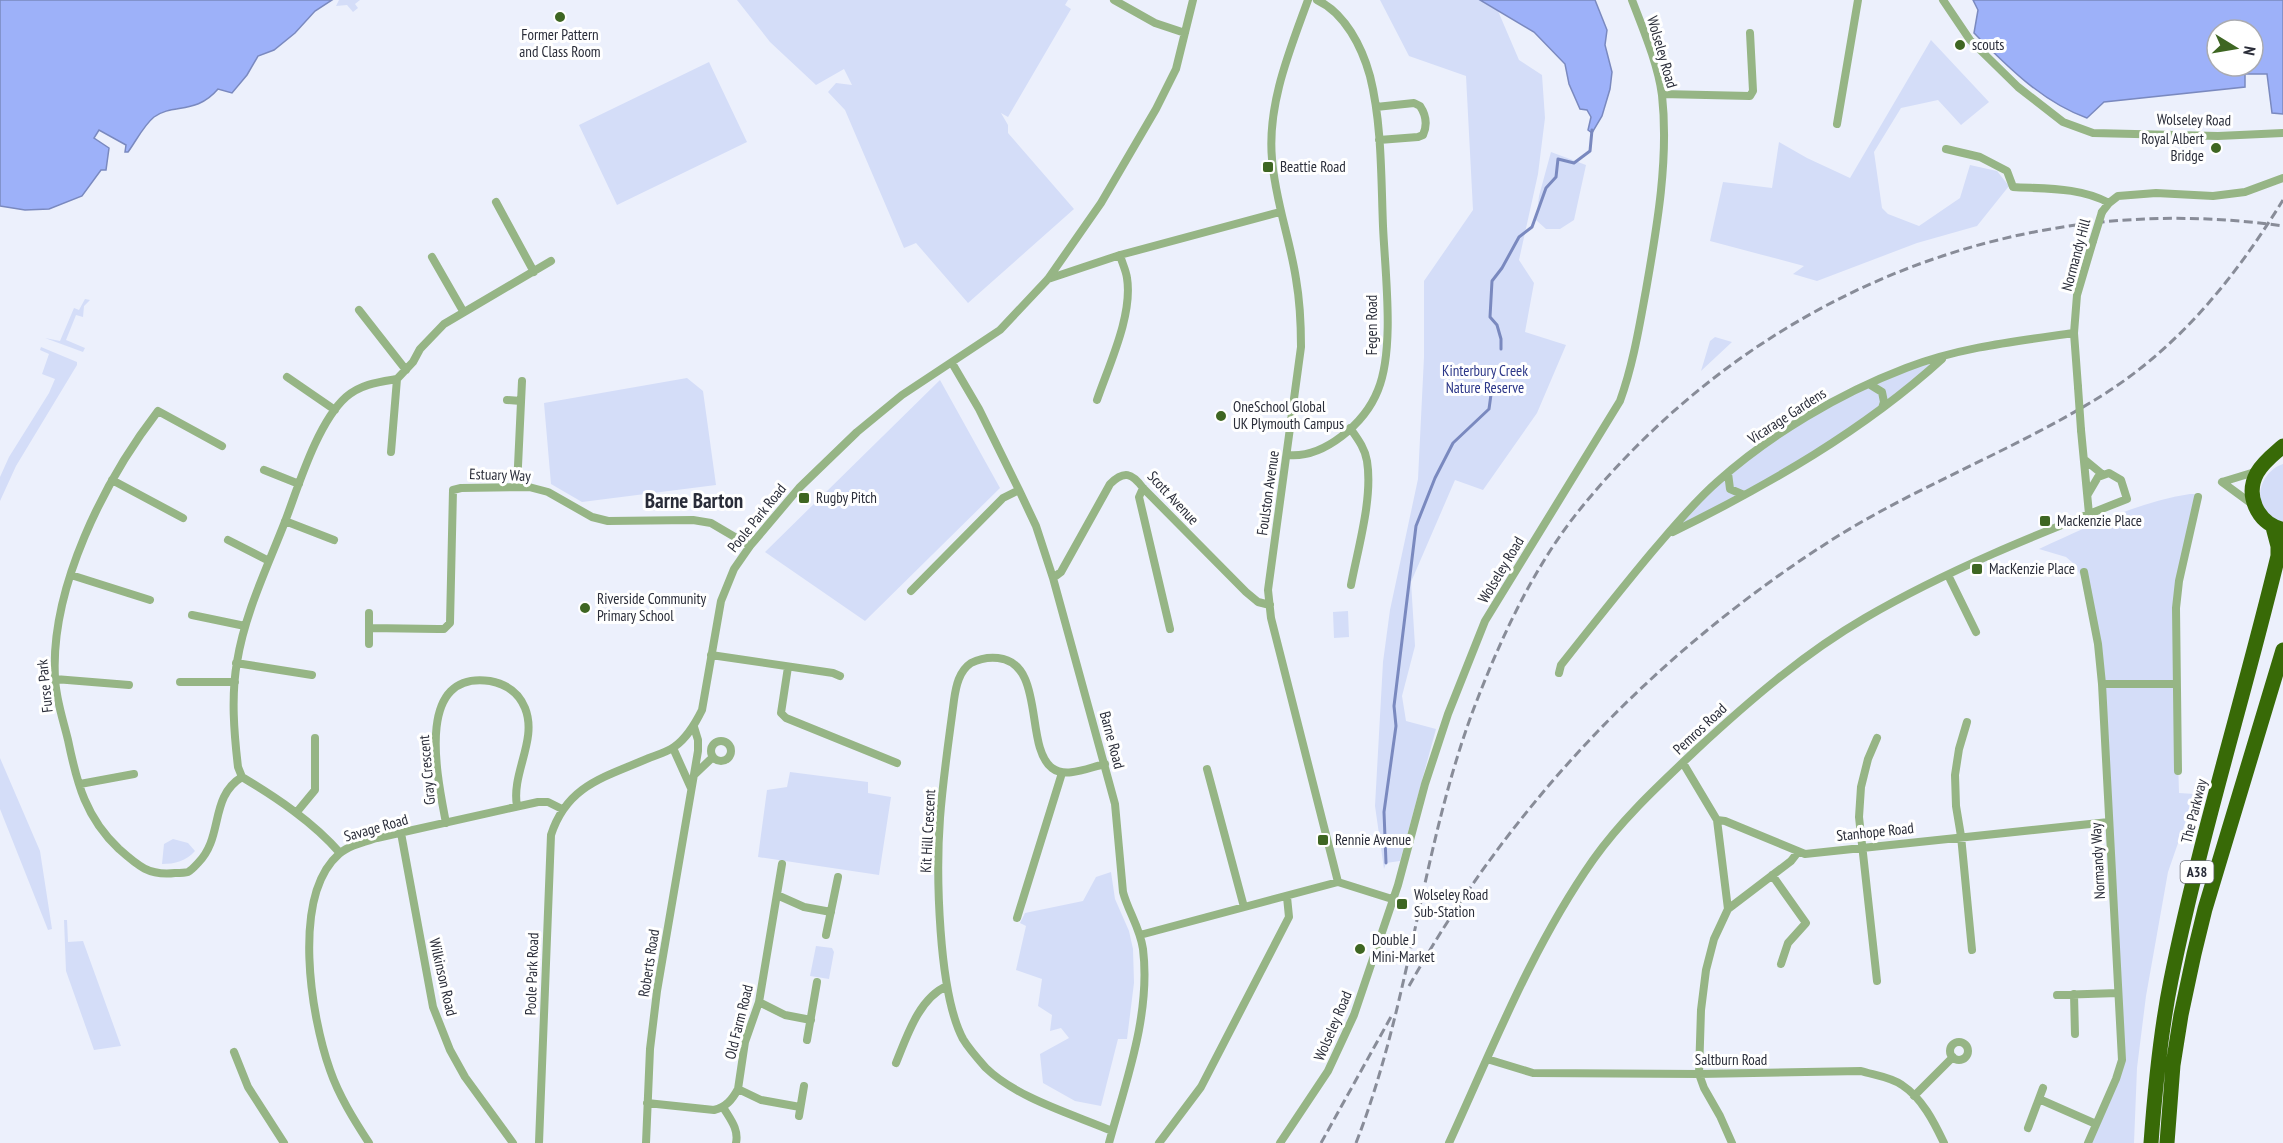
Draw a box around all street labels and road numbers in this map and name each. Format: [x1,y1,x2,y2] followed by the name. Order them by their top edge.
[1643,14,1682,90] street label: Wolseley Road
[2157,109,2231,130] street label: Wolseley Road
[2057,216,2094,293] street label: Normandy Hill
[1362,295,1381,355] street label: Fegen Road
[1743,383,1829,448] street label: Vicarage Gardens
[1252,449,1283,537] street label: Foulston Avenue
[469,464,531,485] street label: Estuary Way
[1144,467,1203,529] street label: Scott Avenue
[723,480,790,556] street label: Poole Park Road
[1473,533,1528,606] street label: Wolseley Road
[32,658,57,714] street label: Furse Park
[1669,699,1731,758] street label: Pemros Road
[1096,709,1129,771] street label: Barne Road
[414,734,439,806] street label: Gray Crescent
[2176,776,2211,845] street label: The Parkway
[916,789,939,873] street label: Kit Hill Crescent
[342,809,410,846] street label: Savage Road
[1835,818,1915,845] street label: Stanhope Road
[2086,822,2109,900] street label: Normandy Way
[2180,861,2214,883] road number: A38
[634,928,663,998] street label: Roberts Road
[521,932,542,1016] street label: Poole Park Road
[425,936,462,1018] street label: Wilkinson Road
[720,983,757,1061] street label: Old Farm Road
[1309,988,1356,1064] street label: Wolseley Road
[1695,1050,1767,1069] street label: Saltburn Road

